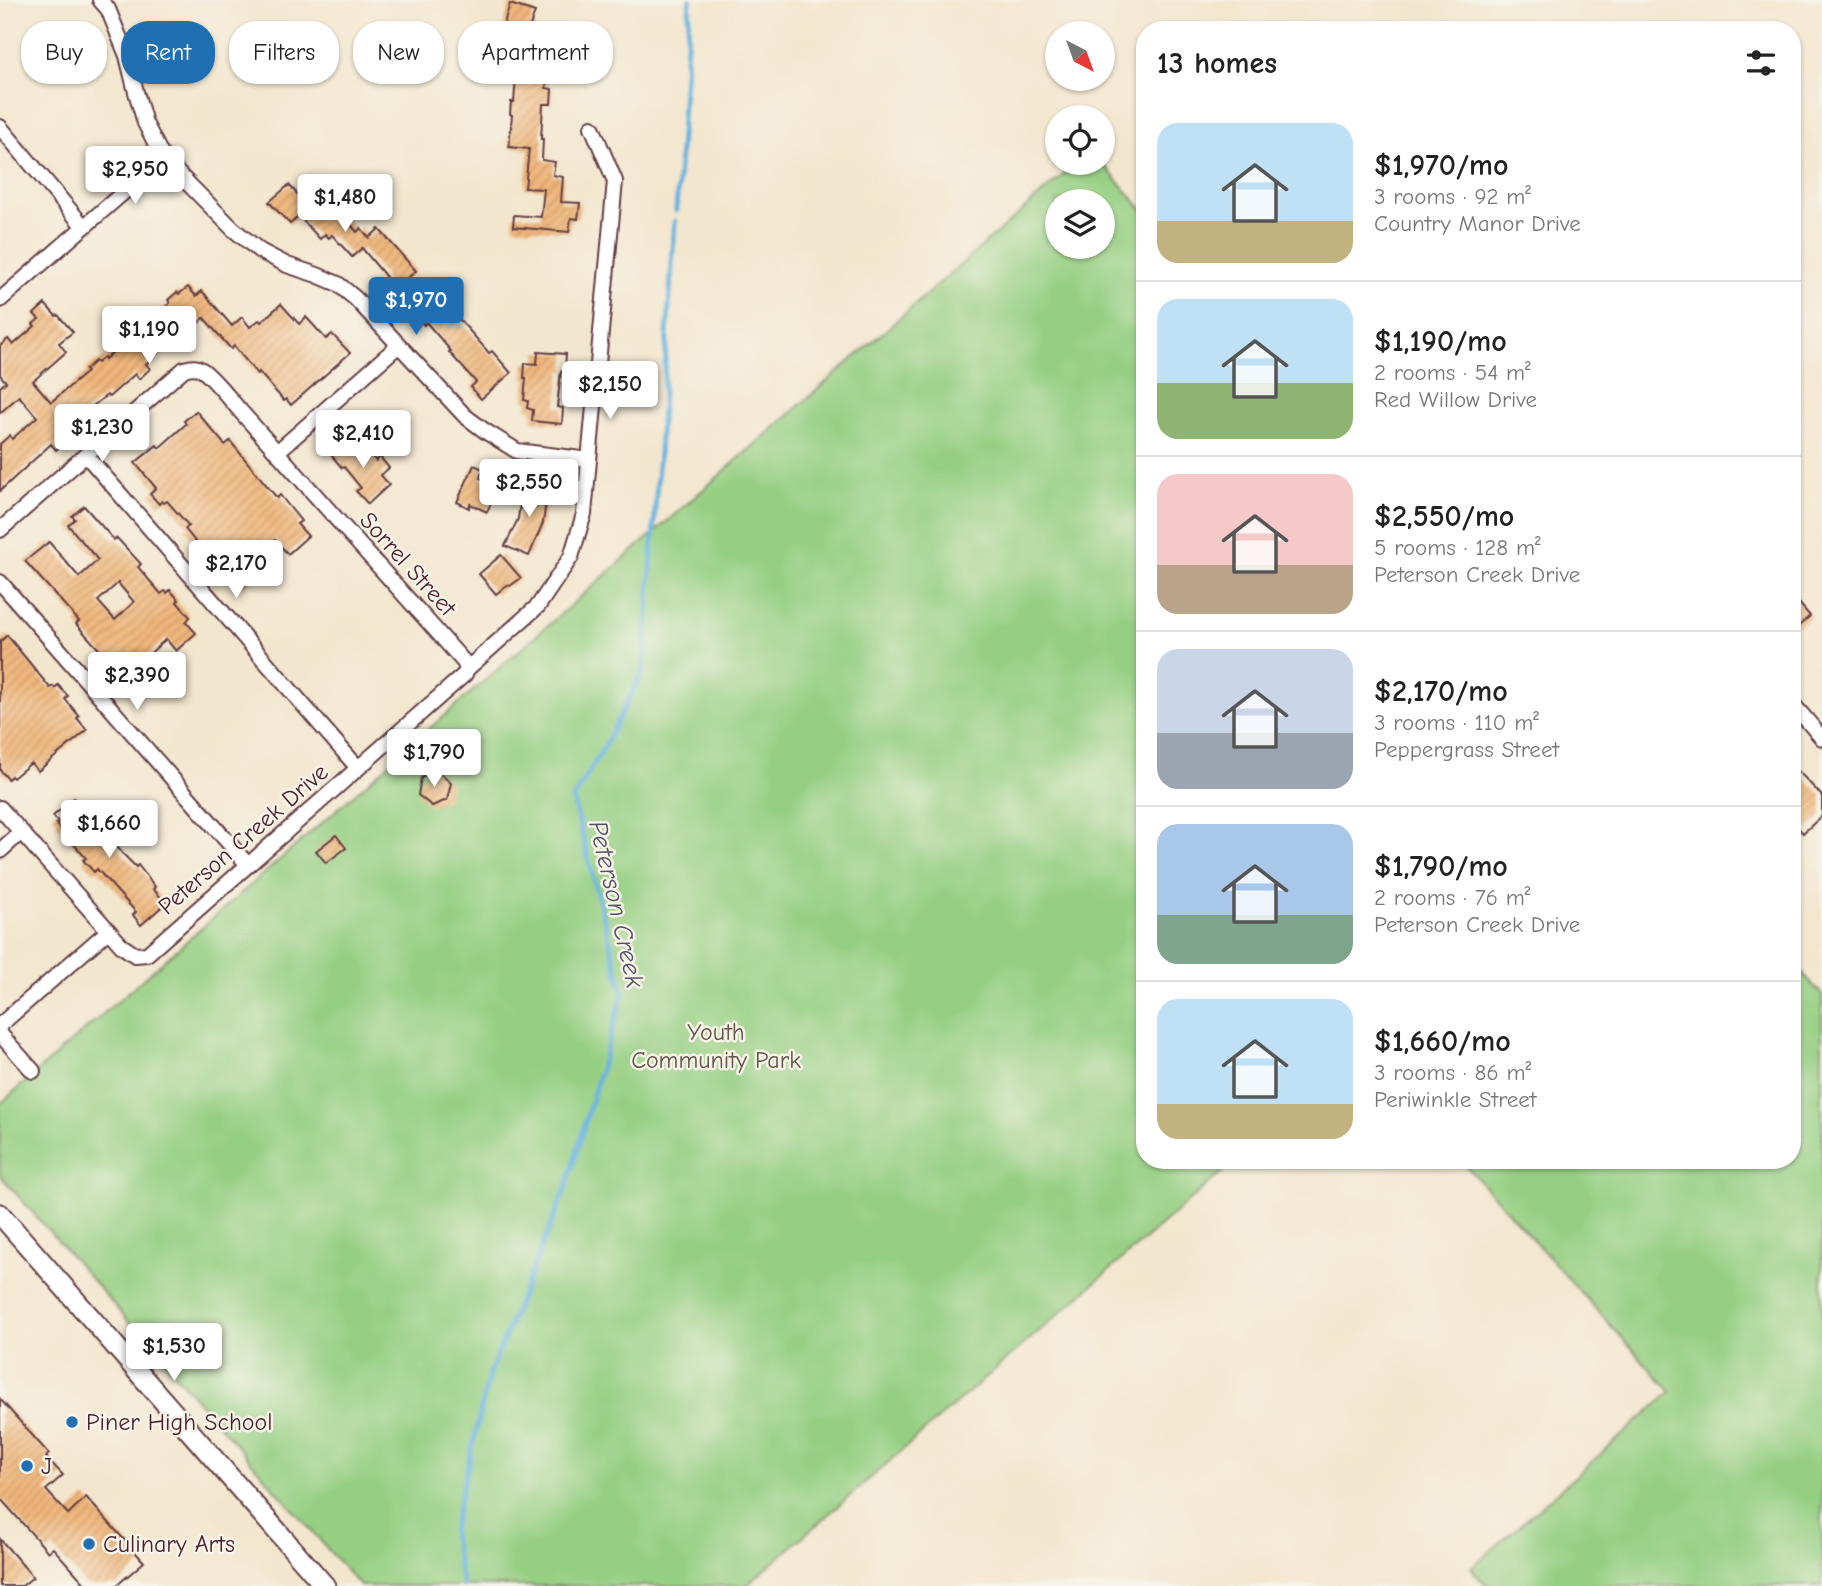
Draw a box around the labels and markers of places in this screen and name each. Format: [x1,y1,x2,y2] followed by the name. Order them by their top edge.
[78,146,192,206] pin: $2,950
[288,174,402,234] pin: $1,480
[359,278,473,337] pin: $1,970
[92,306,206,366] pin: $1,190
[553,362,667,421] pin: $2,150
[45,405,159,464] pin: $1,230
[306,410,420,470] pin: $2,410
[472,460,586,519] pin: $2,550
[179,540,293,600] pin: $2,170
[80,652,194,712] pin: $2,390
[377,730,491,789] pin: $1,790
[52,800,166,860] pin: $1,660
[117,1324,231,1383] pin: $1,530
[86,1408,272,1436] place label: Piner High School
[64,1414,80,1430] marker: Piner High School
[41,1452,52,1480] place label: J
[19,1458,35,1474] marker: J
[103,1530,235,1558] place label: Culinary Arts
[81,1536,97,1552] marker: Culinary Arts

